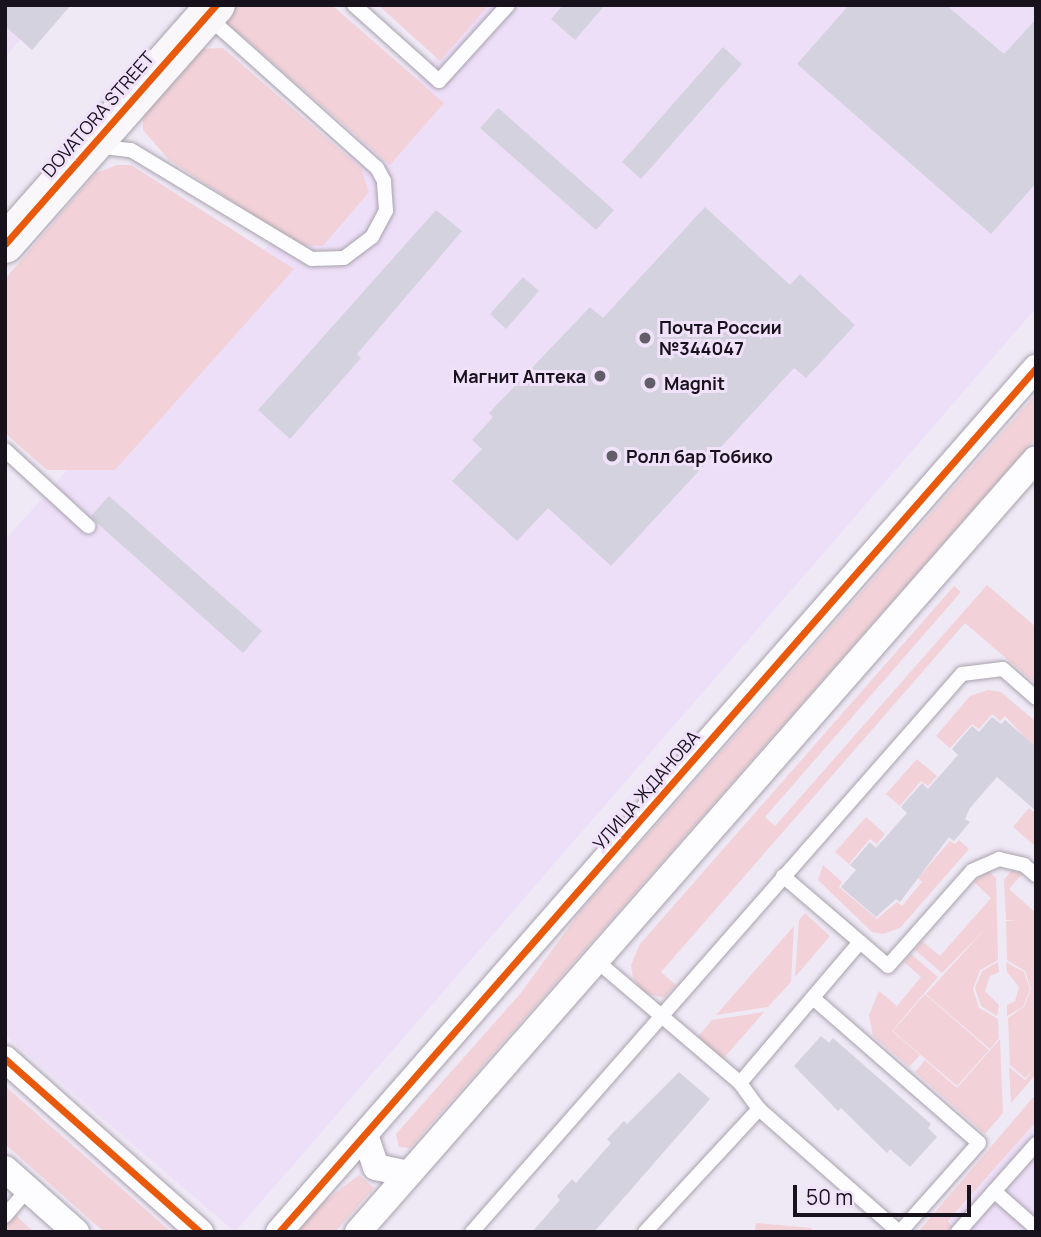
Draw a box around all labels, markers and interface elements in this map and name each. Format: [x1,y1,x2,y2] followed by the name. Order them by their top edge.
[38,47,158,181] street label: DOVATORA STREET
[659,317,782,360] place label: Почта России №344047
[637,330,653,346] marker: Почта России №344047
[453,365,586,387] place label: Магнит Аптека
[592,368,608,384] marker: Магнит Аптека
[664,372,725,394] place label: Magnit
[642,375,658,391] marker: Magnit
[626,445,773,467] place label: Ролл бар Тобико
[604,448,620,464] marker: Ролл бар Тобико
[588,726,704,854] street label: УЛИЦА ЖДАНОВА
[796,1170,974,1214] scale bar
[806,1183,853,1211] text: 50 m

